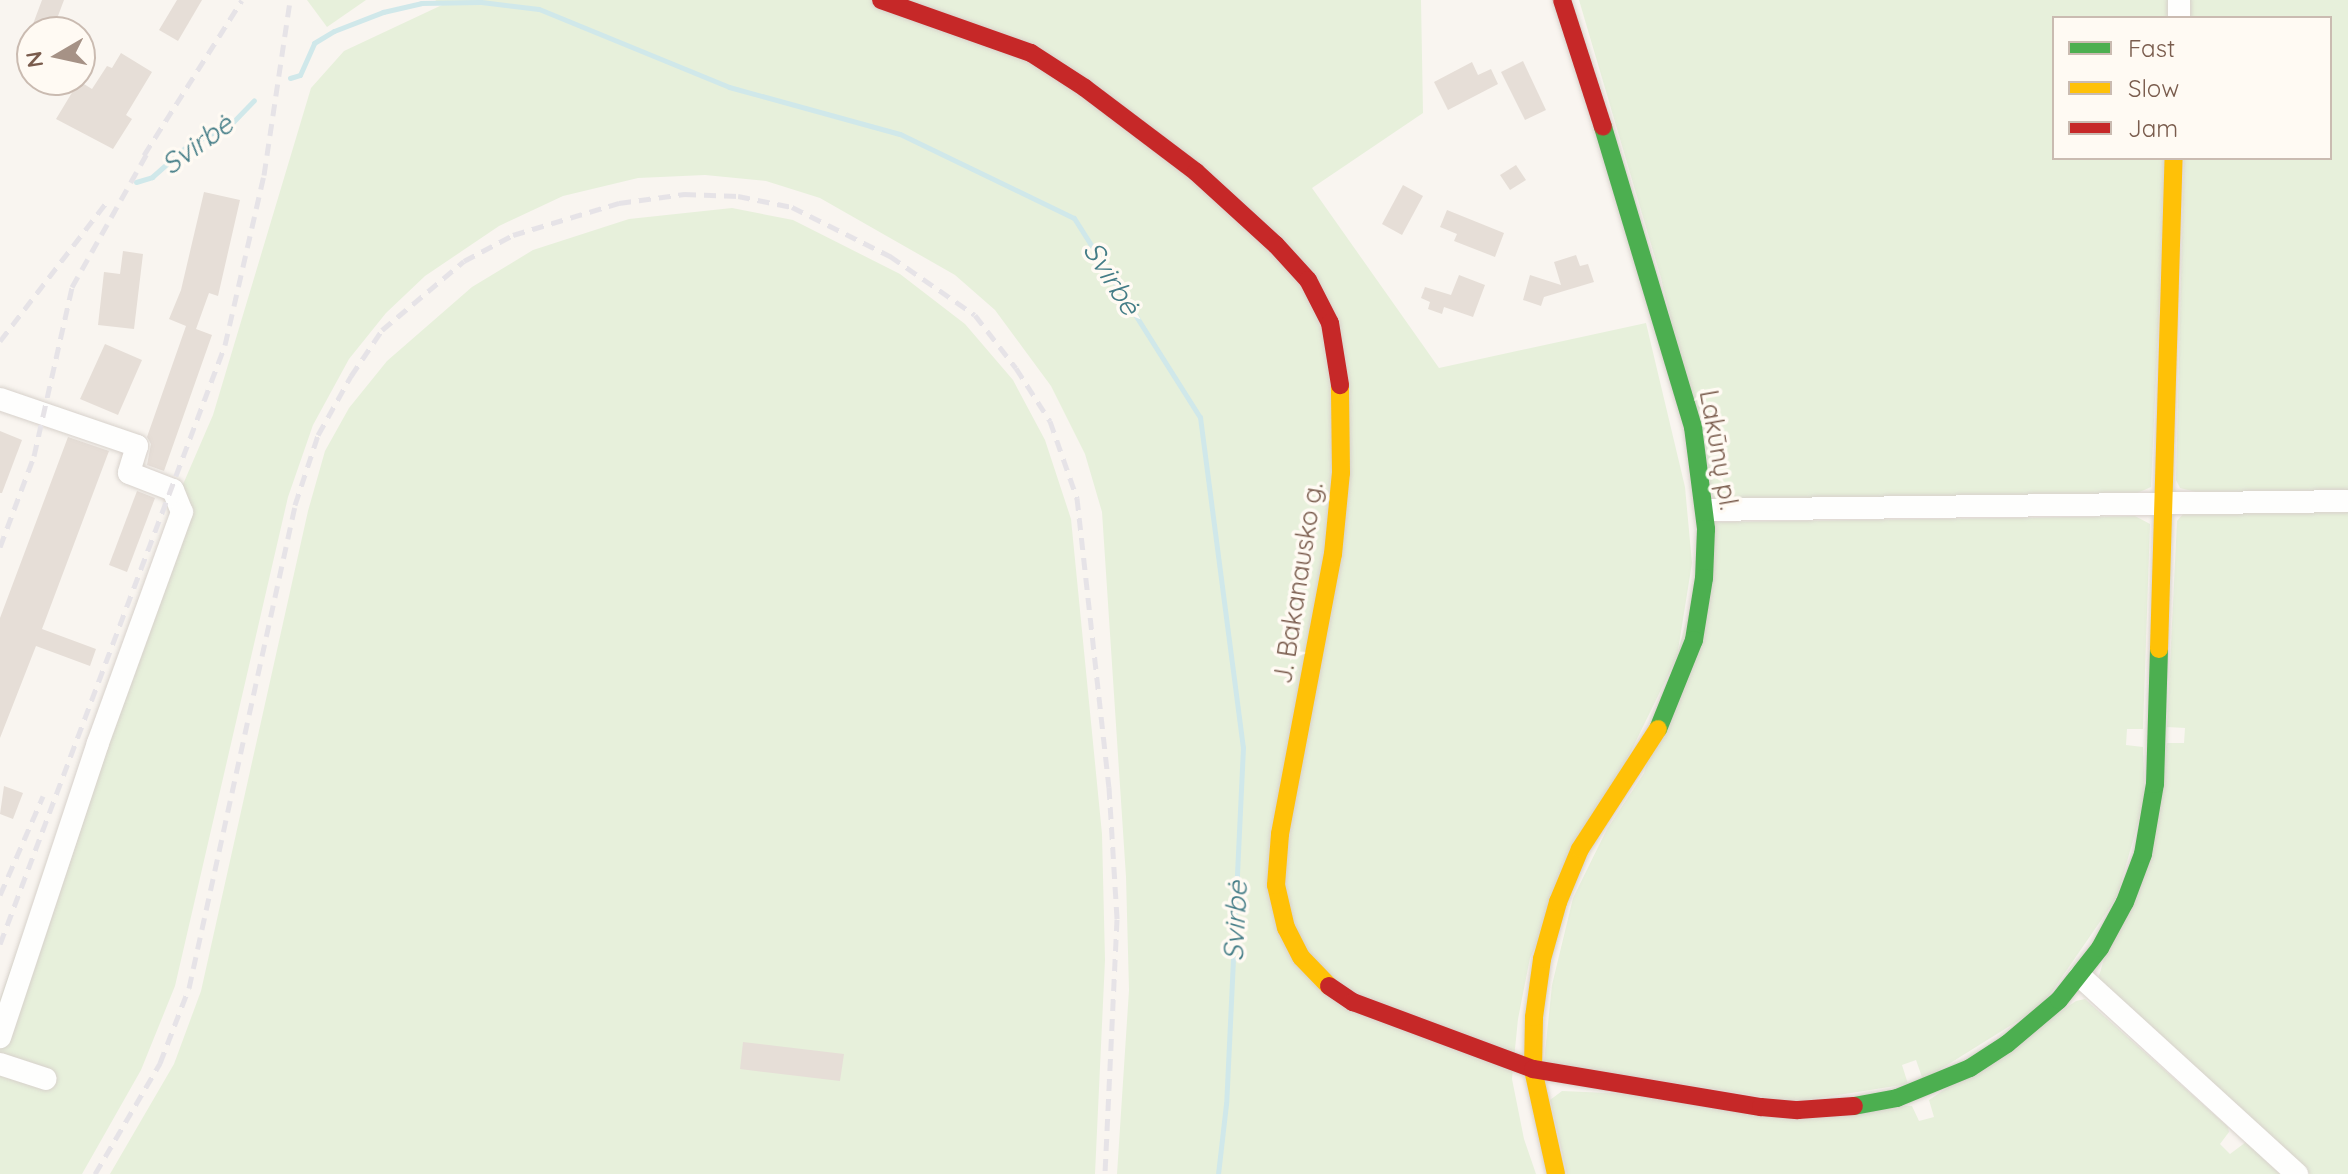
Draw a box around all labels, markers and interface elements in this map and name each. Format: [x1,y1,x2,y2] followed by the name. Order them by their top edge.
[16,16,96,96] north arrow
[2052,16,2332,160] legend
[2128,33,2175,63] text: Fast
[19,49,49,70] text: N
[2128,73,2179,103] text: Slow
[155,107,239,181] water label: Svirbė
[2128,113,2178,143] text: Jam
[1077,235,1147,321] water label: Svirbė
[1693,387,1745,513] street label: Lakūnų pl.
[1267,480,1329,686] street label: J. Bakanausko g.
[1216,880,1254,962] water label: Svirbė

